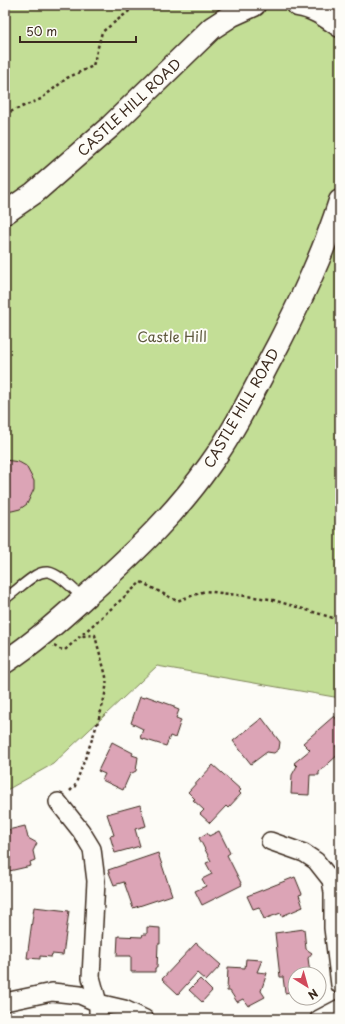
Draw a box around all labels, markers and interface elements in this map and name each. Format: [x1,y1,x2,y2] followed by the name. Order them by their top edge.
[20,18,136,44] scale bar
[26,22,57,40] text: 50 m
[72,53,186,161] street label: CASTLE HILL ROAD
[137,326,207,347] park label: Castle Hill
[198,344,284,472] street label: CASTLE HILL ROAD
[287,966,327,1006] north arrow
[304,985,322,1004] text: N

